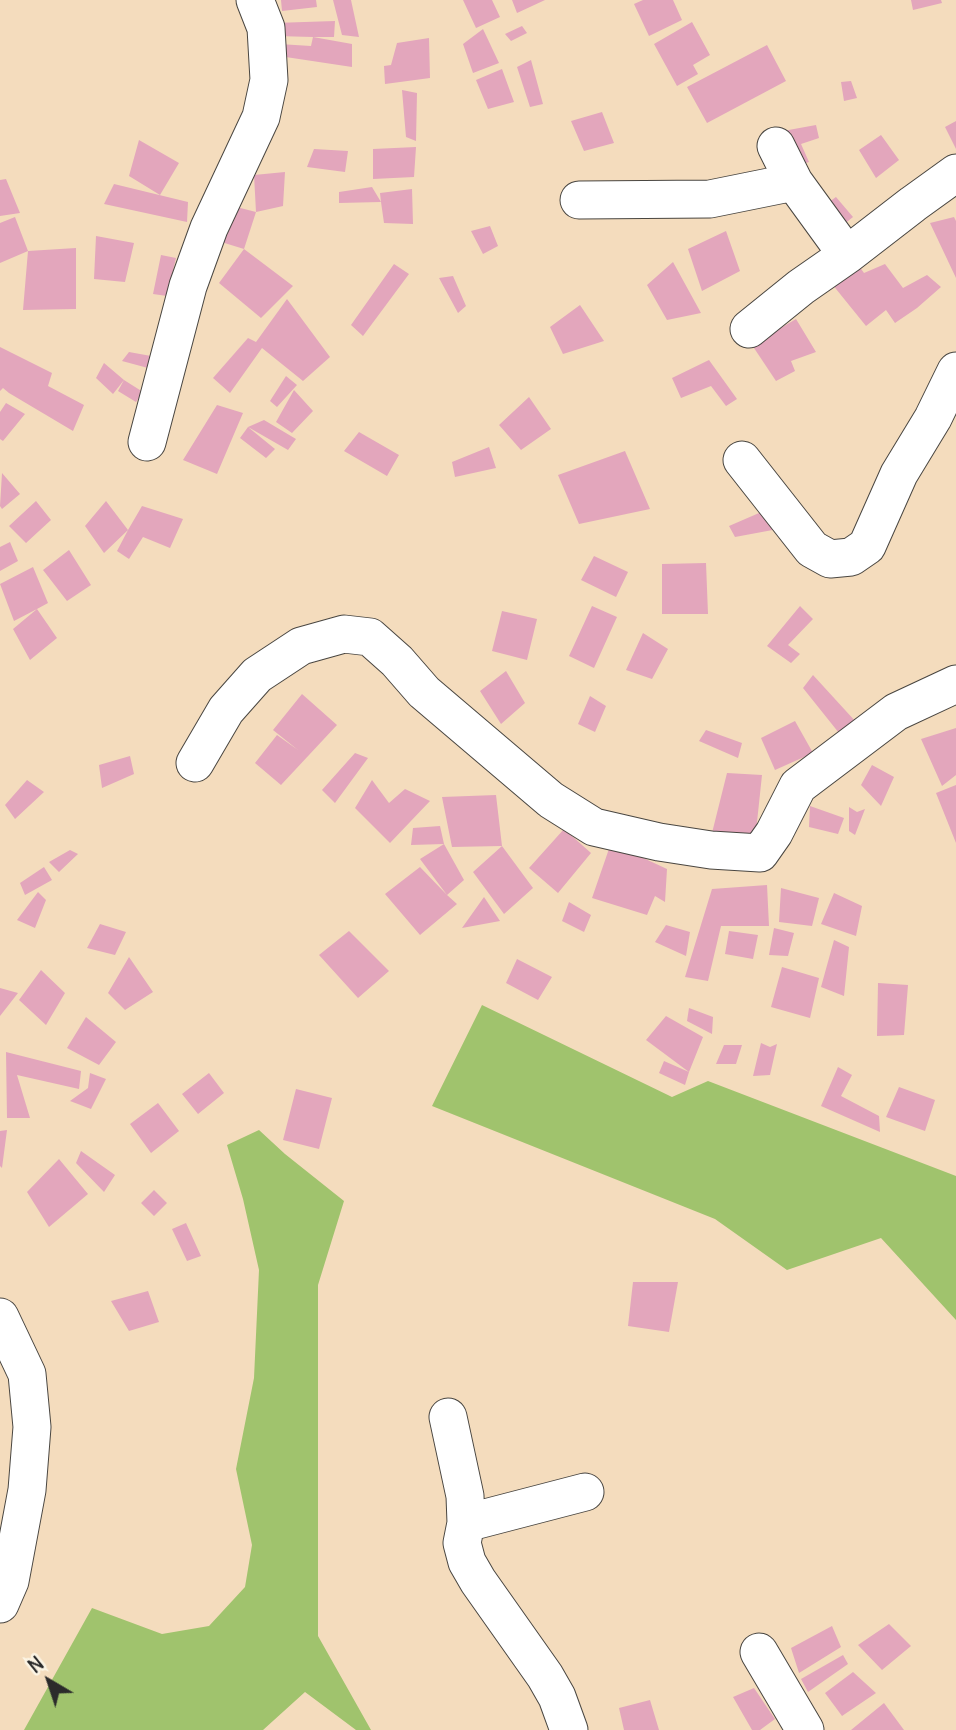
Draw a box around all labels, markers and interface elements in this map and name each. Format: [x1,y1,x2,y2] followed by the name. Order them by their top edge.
[14,1646,84,1716] north arrow
[23,1651,48,1678] text: N

